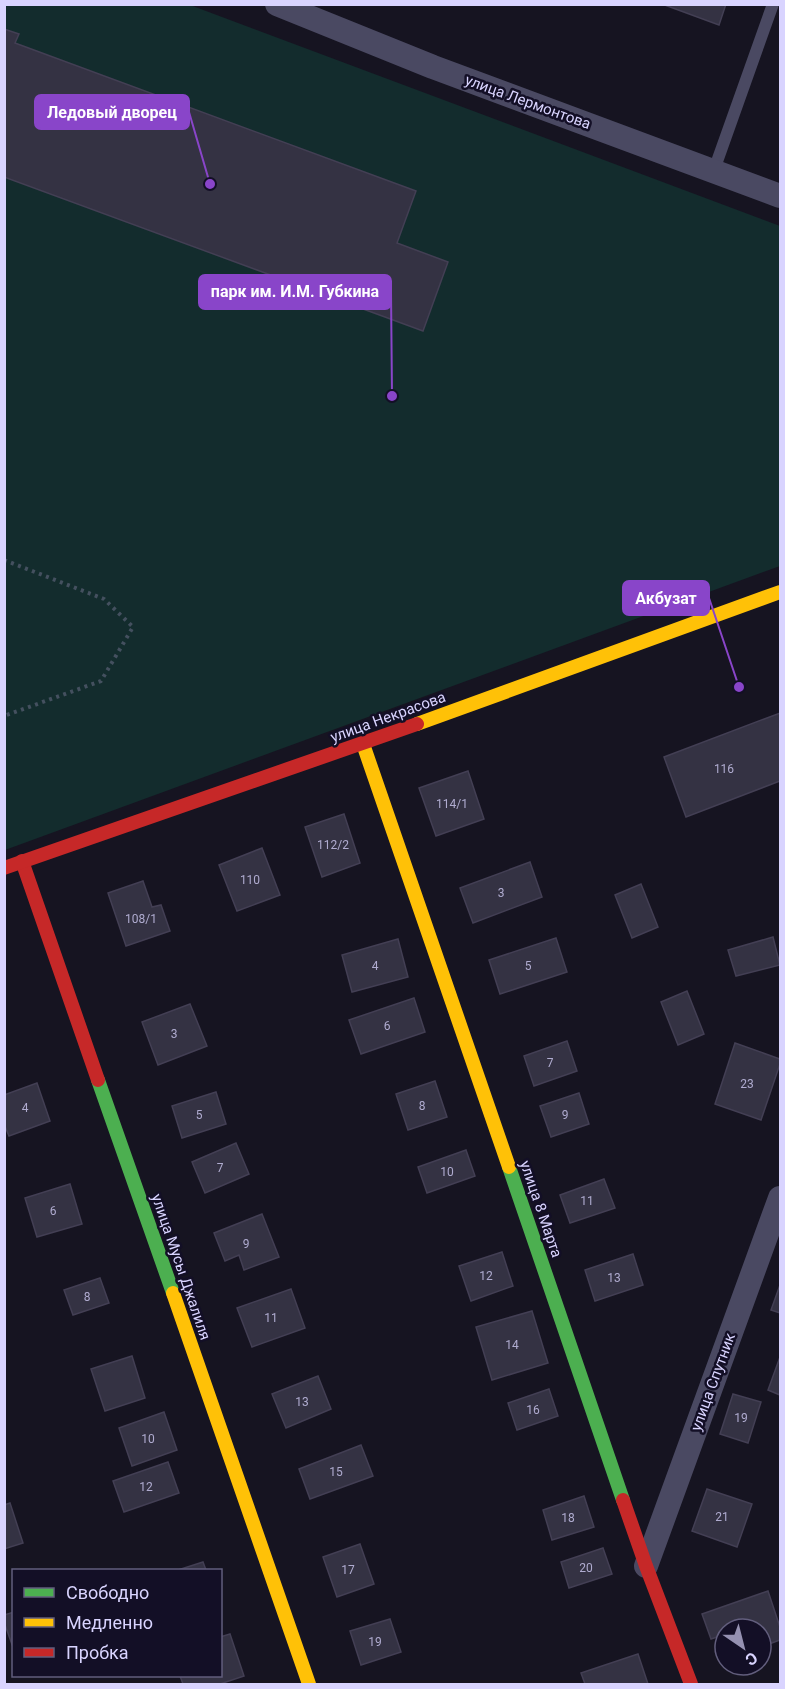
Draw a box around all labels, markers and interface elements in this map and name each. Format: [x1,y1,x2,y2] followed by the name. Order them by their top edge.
[463,71,593,133] street label: улица Лермонтова
[35,95,189,129] callout: Ледовый дворец
[47,103,177,122] text: Ледовый дворец
[199,275,391,309] callout: парк им. И.М. Губкина
[211,282,380,301] text: парк им. И.М. Губкина
[623,581,709,615] callout: Акбузат
[635,589,697,608] text: Акбузат
[328,688,448,746] street label: улица Некрасова
[714,762,734,776] house number: 116
[436,797,468,811] house number: 114/1
[317,838,349,852] house number: 112/2
[240,873,260,887] house number: 110
[498,886,504,900] house number: 3
[125,912,157,926] house number: 108/1
[372,959,379,973] house number: 4
[525,959,532,973] house number: 5
[384,1019,391,1033] house number: 6
[171,1027,177,1041] house number: 3
[547,1056,554,1070] house number: 7
[740,1077,754,1091] house number: 23
[419,1099,426,1113] house number: 8
[22,1101,29,1115] house number: 4
[196,1108,203,1122] house number: 5
[562,1108,568,1122] house number: 9
[516,1158,566,1260] street label: улица 8 Марта
[217,1161,224,1175] house number: 7
[440,1165,454,1179] house number: 10
[148,1192,214,1342] street label: улица Мусы Джалиля
[580,1194,594,1208] house number: 11
[50,1204,57,1218] house number: 6
[243,1237,249,1251] house number: 9
[479,1269,493,1283] house number: 12
[607,1271,621,1285] house number: 13
[84,1290,91,1304] house number: 8
[264,1311,278,1325] house number: 11
[687,1331,739,1433] street label: улица Спутник
[505,1338,519,1352] house number: 14
[295,1395,309,1409] house number: 13
[526,1403,540,1417] house number: 16
[734,1411,748,1425] house number: 19
[141,1432,155,1446] house number: 10
[329,1465,343,1479] house number: 15
[139,1480,153,1494] house number: 12
[715,1510,729,1524] house number: 21
[561,1511,575,1525] house number: 18
[579,1561,593,1575] house number: 20
[341,1563,355,1577] house number: 17
[12,1569,222,1677] legend
[66,1582,149,1603] text: Свободно
[66,1612,153,1633] text: Медленно
[713,1617,773,1677] north arrow
[368,1635,382,1649] house number: 19
[66,1642,129,1663] text: Пробка
[742,1648,761,1670] text: С

